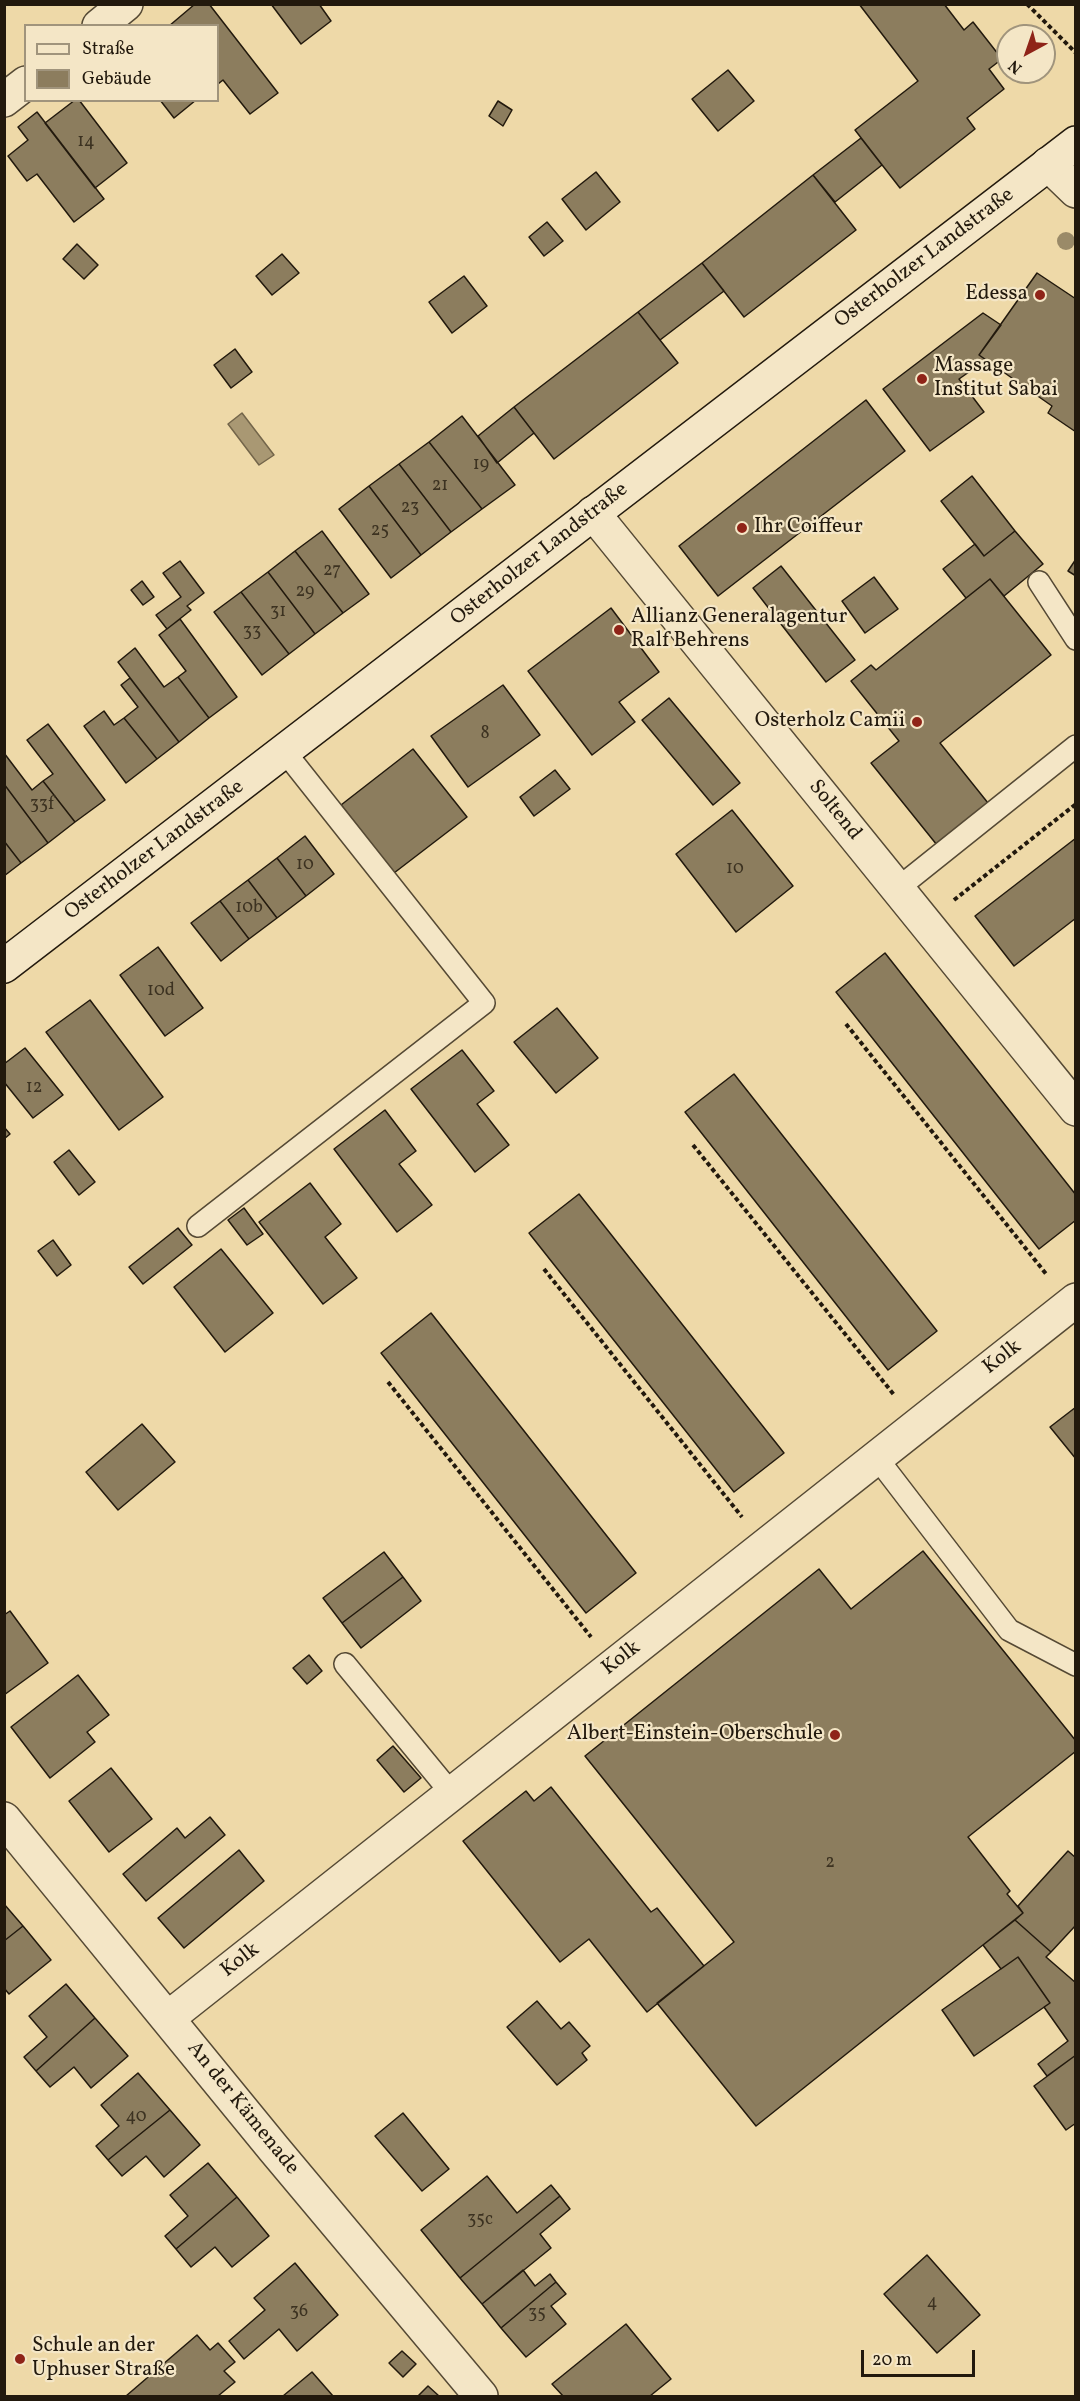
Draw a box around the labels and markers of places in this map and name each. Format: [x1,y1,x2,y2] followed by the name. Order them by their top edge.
[965,282,1028,308] place label: Edessa
[1033,288,1047,302] marker: Edessa
[934,354,1058,404] place label: Massage Institut Sabai
[915,372,929,386] marker: Massage Institut Sabai
[754,515,863,541] place label: Ihr Coiffeur
[735,521,749,535] marker: Ihr Coiffeur
[631,605,847,655] place label: Allianz Generalagentur Ralf Behrens
[612,623,626,637] marker: Allianz Generalagentur Ralf Behrens
[755,709,905,735] place label: Osterholz Camii
[910,715,924,729] marker: Osterholz Camii
[567,1722,823,1748] place label: Albert-Einstein-Oberschule
[828,1728,842,1742] marker: Albert-Einstein-Oberschule
[32,2334,175,2384] place label: Schule an der Uphuser Straße
[13,2352,27,2366] marker: Schule an der Uphuser Straße

